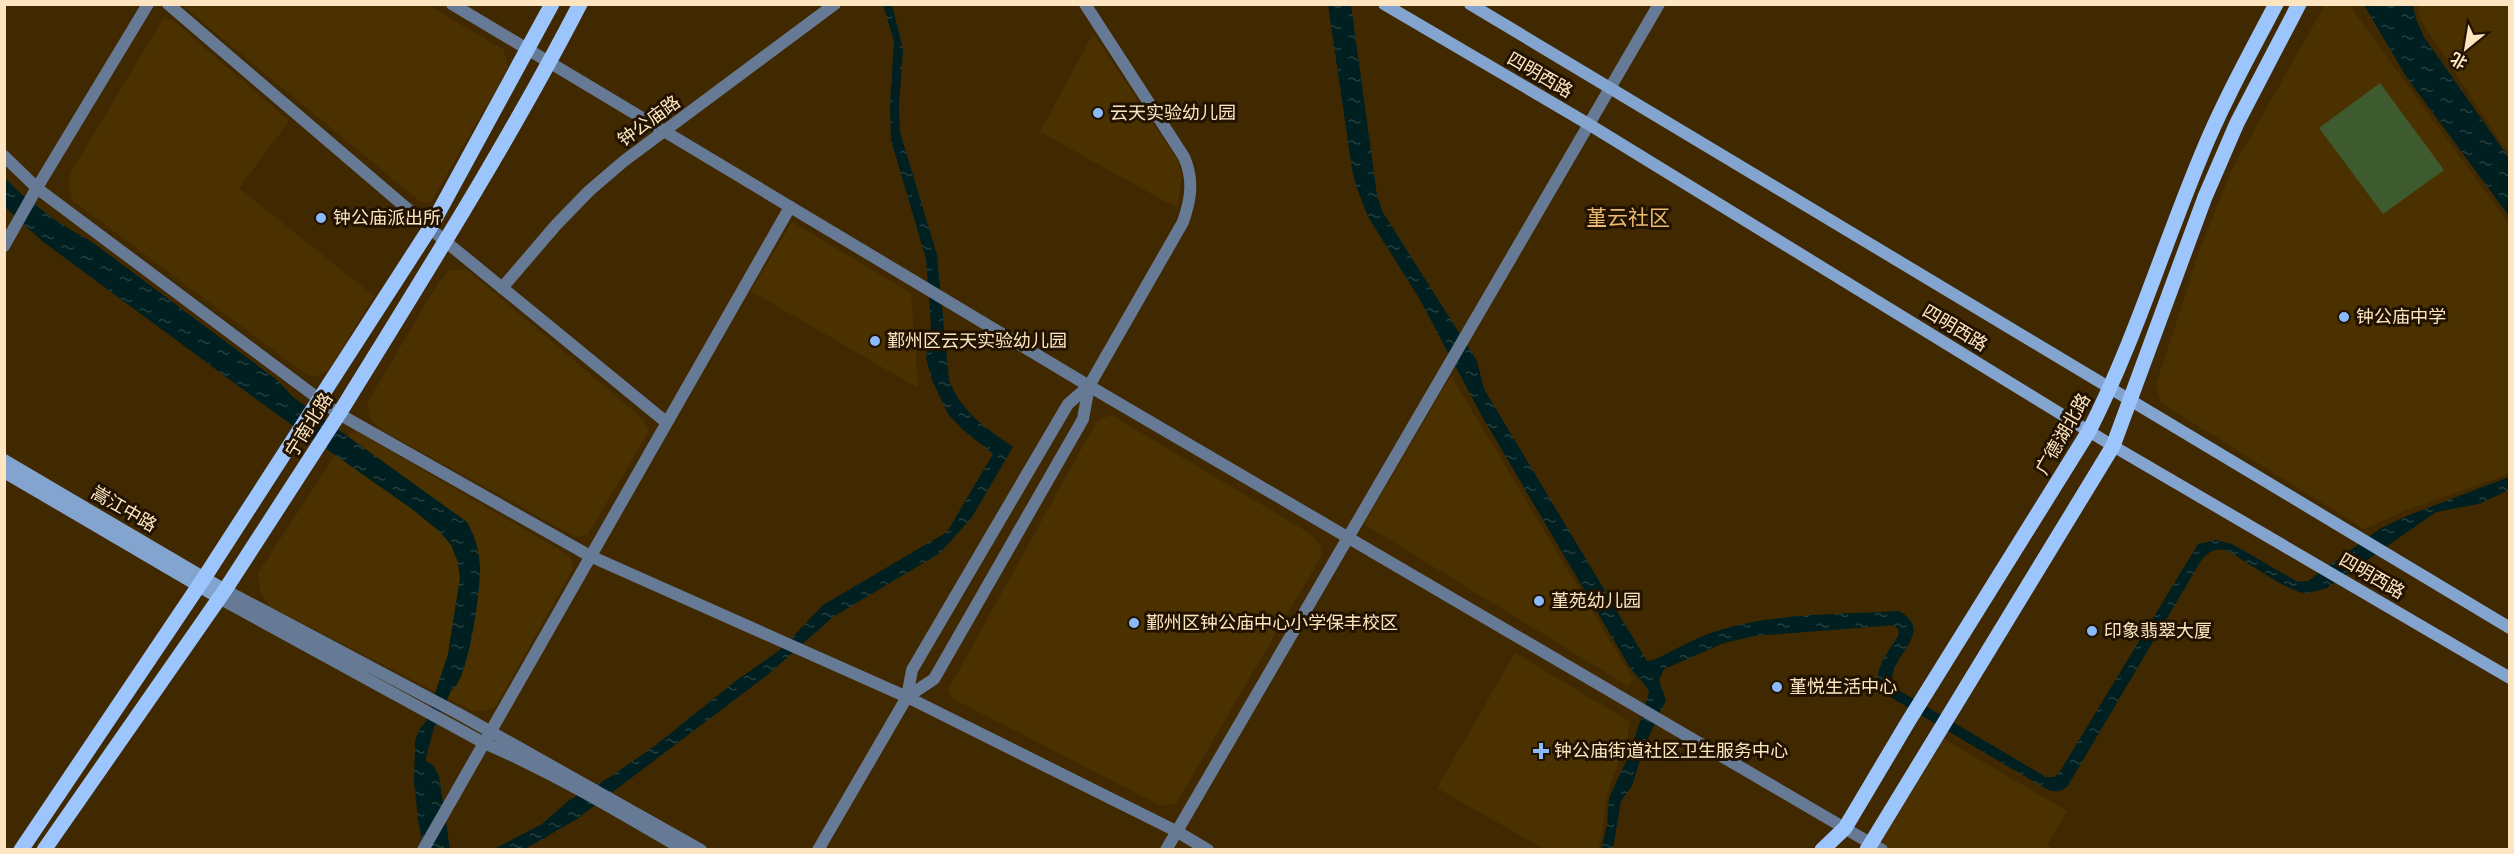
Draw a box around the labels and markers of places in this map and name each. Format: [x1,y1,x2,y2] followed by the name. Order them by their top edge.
[1110,102,1236,124] place label: 云天实验幼儿园
[1091,106,1105,120] marker: 云天实验幼儿园
[333,207,441,229] place label: 钟公庙派出所
[314,211,328,225] marker: 钟公庙派出所
[2356,306,2446,328] place label: 钟公庙中学
[2337,310,2351,324] marker: 钟公庙中学
[887,330,1067,352] place label: 鄞州区云天实验幼儿园
[868,334,882,348] marker: 鄞州区云天实验幼儿园
[1551,590,1641,612] place label: 堇苑幼儿园
[1532,594,1546,608] marker: 堇苑幼儿园
[1146,612,1398,634] place label: 鄞州区钟公庙中心小学保丰校区
[1127,616,1141,630] marker: 鄞州区钟公庙中心小学保丰校区
[2104,620,2212,642] place label: 印象翡翠大厦
[2085,624,2099,638] marker: 印象翡翠大厦
[1789,676,1897,698] place label: 堇悦生活中心
[1770,680,1784,694] marker: 堇悦生活中心
[1554,740,1788,762] place label: 钟公庙街道社区卫生服务中心
[1532,742,1550,760] marker: 钟公庙街道社区卫生服务中心

